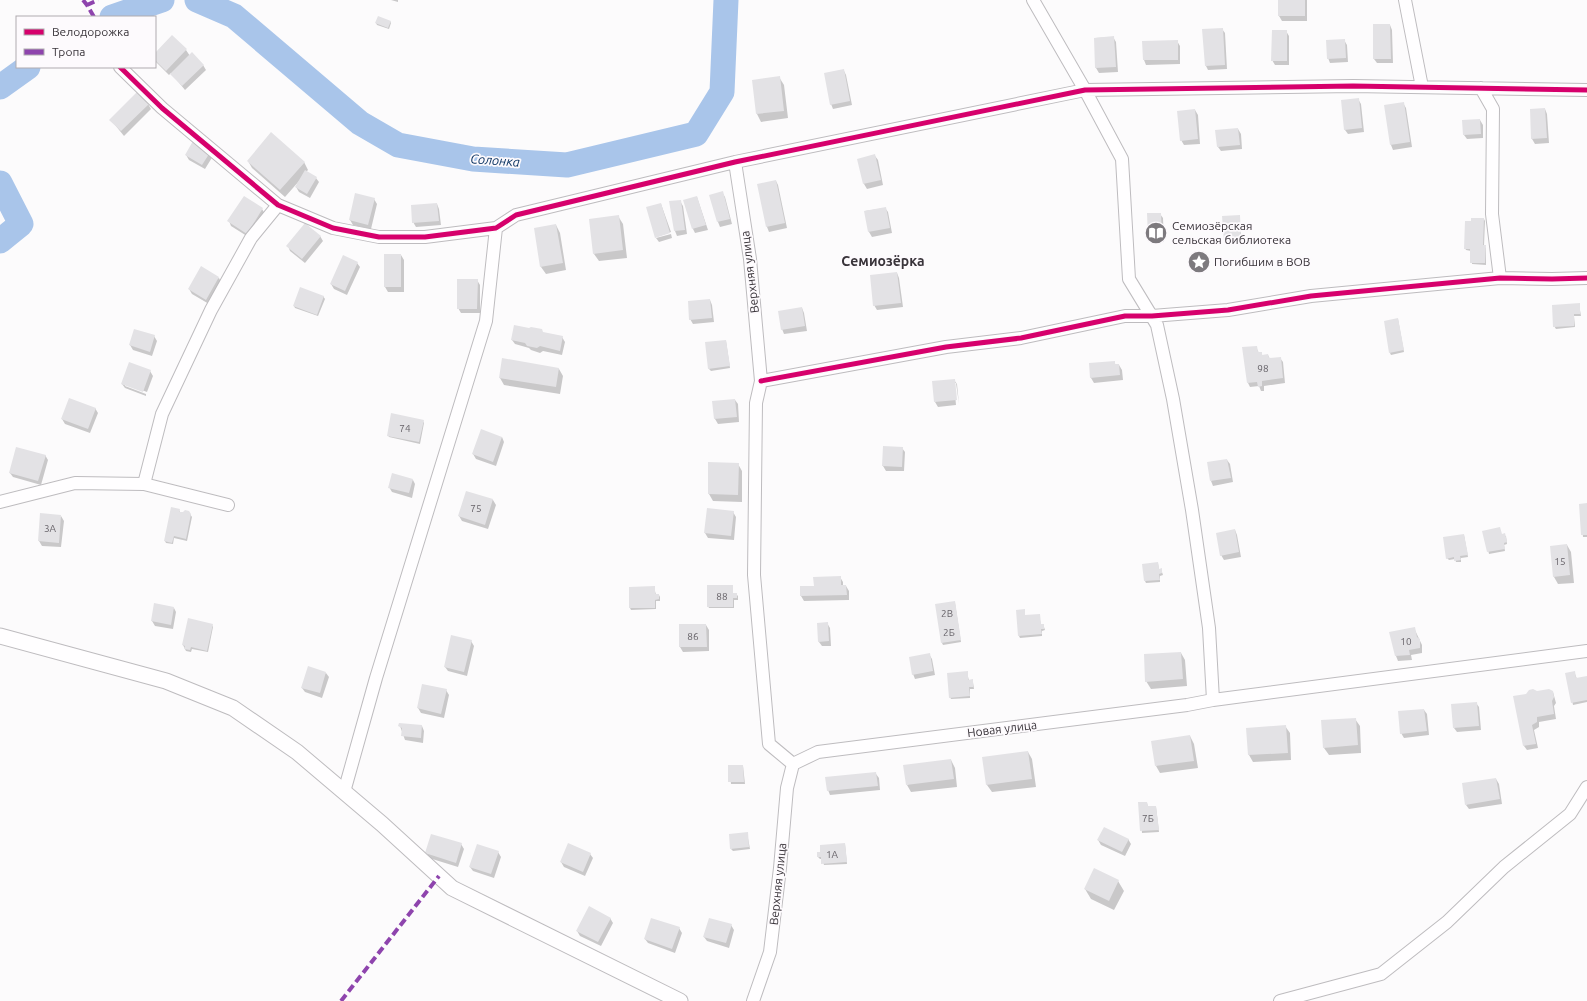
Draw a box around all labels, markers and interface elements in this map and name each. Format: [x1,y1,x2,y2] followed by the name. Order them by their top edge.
[16,16,156,68] legend
[52,25,129,38] text: Велодорожка
[52,45,85,58] text: Тропа
[470,151,520,169] water label: Солонка
[1172,219,1291,246] place label: Семиозёрская сельская библиотека
[1143,220,1169,246] library icon: Семиозёрская сельская библиотека
[738,230,761,314] street label: Верхняя улица
[1186,249,1212,275] place icon: Погибшим в ВОВ
[841,253,925,269] district label: Семиозёрка
[1214,255,1311,268] place label: Погибшим в ВОВ
[1257,363,1269,374] house number: 98
[399,423,411,434] house number: 74
[470,503,482,514] house number: 75
[44,523,57,534] house number: 3А
[1554,556,1566,567] house number: 15
[716,591,728,602] house number: 88
[941,608,953,619] house number: 2В
[943,627,955,638] house number: 2Б
[687,631,699,642] house number: 86
[1400,636,1412,647] house number: 10
[966,718,1038,739] street label: Новая улица
[1142,813,1154,824] house number: 7Б
[767,842,788,926] street label: Верхняя улица
[826,849,839,860] house number: 1А

